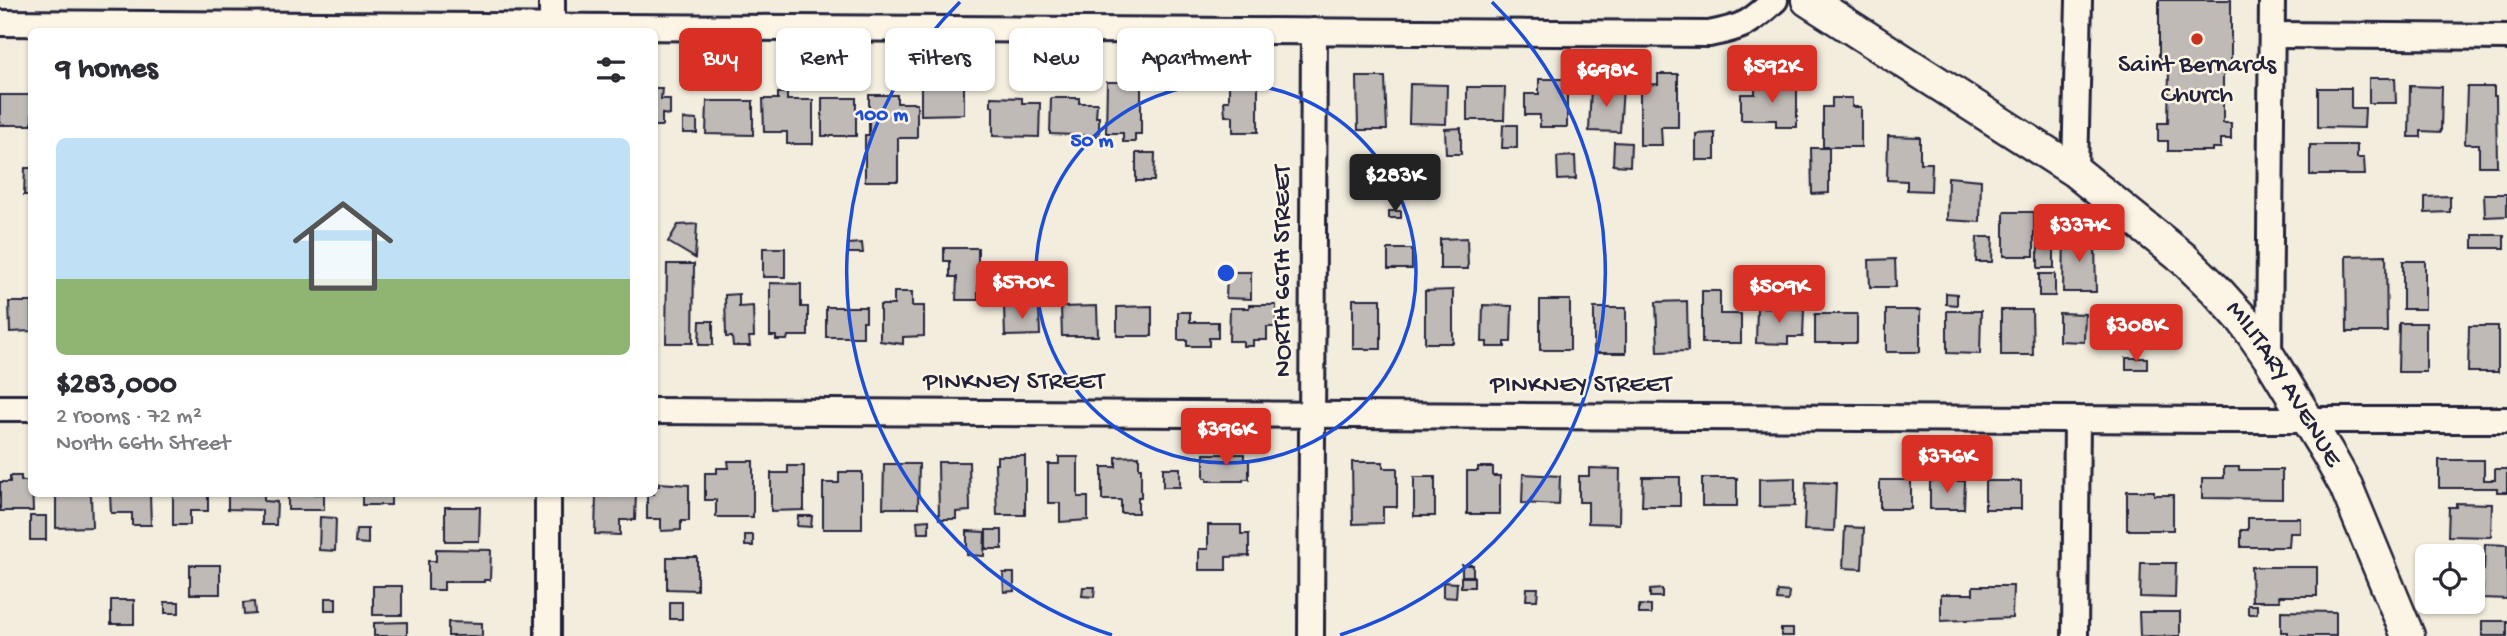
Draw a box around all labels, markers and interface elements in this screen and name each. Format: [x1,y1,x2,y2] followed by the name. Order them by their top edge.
[679,28,762,91] chip: Buy
[776,28,871,91] chip: Rent
[885,28,995,91] chip: Filters
[1009,28,1103,91] chip: New
[1117,28,1274,91] chip: Apartment
[2189,31,2205,47] marker: Saint Bernards Church
[1723,46,1821,105] pin: $592K
[1557,50,1655,109] pin: $698K
[592,51,630,89] icon: filters
[2118,51,2277,112] place label: Saint Bernards Church
[56,53,158,88] text: 9 homes
[1743,54,1801,81] text: $592K
[1577,58,1635,85] text: $698K
[855,104,908,129] text: 100 m
[1071,130,1114,155] text: 50 m
[1346,154,1444,214] pin: $283K
[1366,163,1424,190] text: $283K
[1269,164,1300,377] street label: NORTH 66TH STREET
[280,183,406,309] icon: home
[2030,204,2128,264] pin: $337K
[2050,213,2108,240] text: $337K
[1214,261,1238,285] centre of rings
[973,262,1071,321] pin: $570K
[1730,266,1828,325] pin: $509K
[992,270,1052,297] text: $570K
[1749,274,1809,301] text: $509K
[2218,295,2348,473] street label: MILITARY AVENUE
[2087,304,2185,364] pin: $308K
[2106,313,2166,340] text: $308K
[922,368,1106,399] street label: PINKNEY STREET
[56,369,177,404] text: $283,000
[1489,371,1673,402] street label: PINKNEY STREET
[56,404,202,431] text: 2 rooms · 72 m²
[1177,408,1275,468] pin: $396K
[1197,417,1255,444] text: $396K
[56,431,230,458] text: North 66th Street
[1898,435,1996,495] pin: $376K
[1918,444,1976,471] text: $376K
[2415,544,2485,614] map controls
[2415,544,2485,614] button: locate

